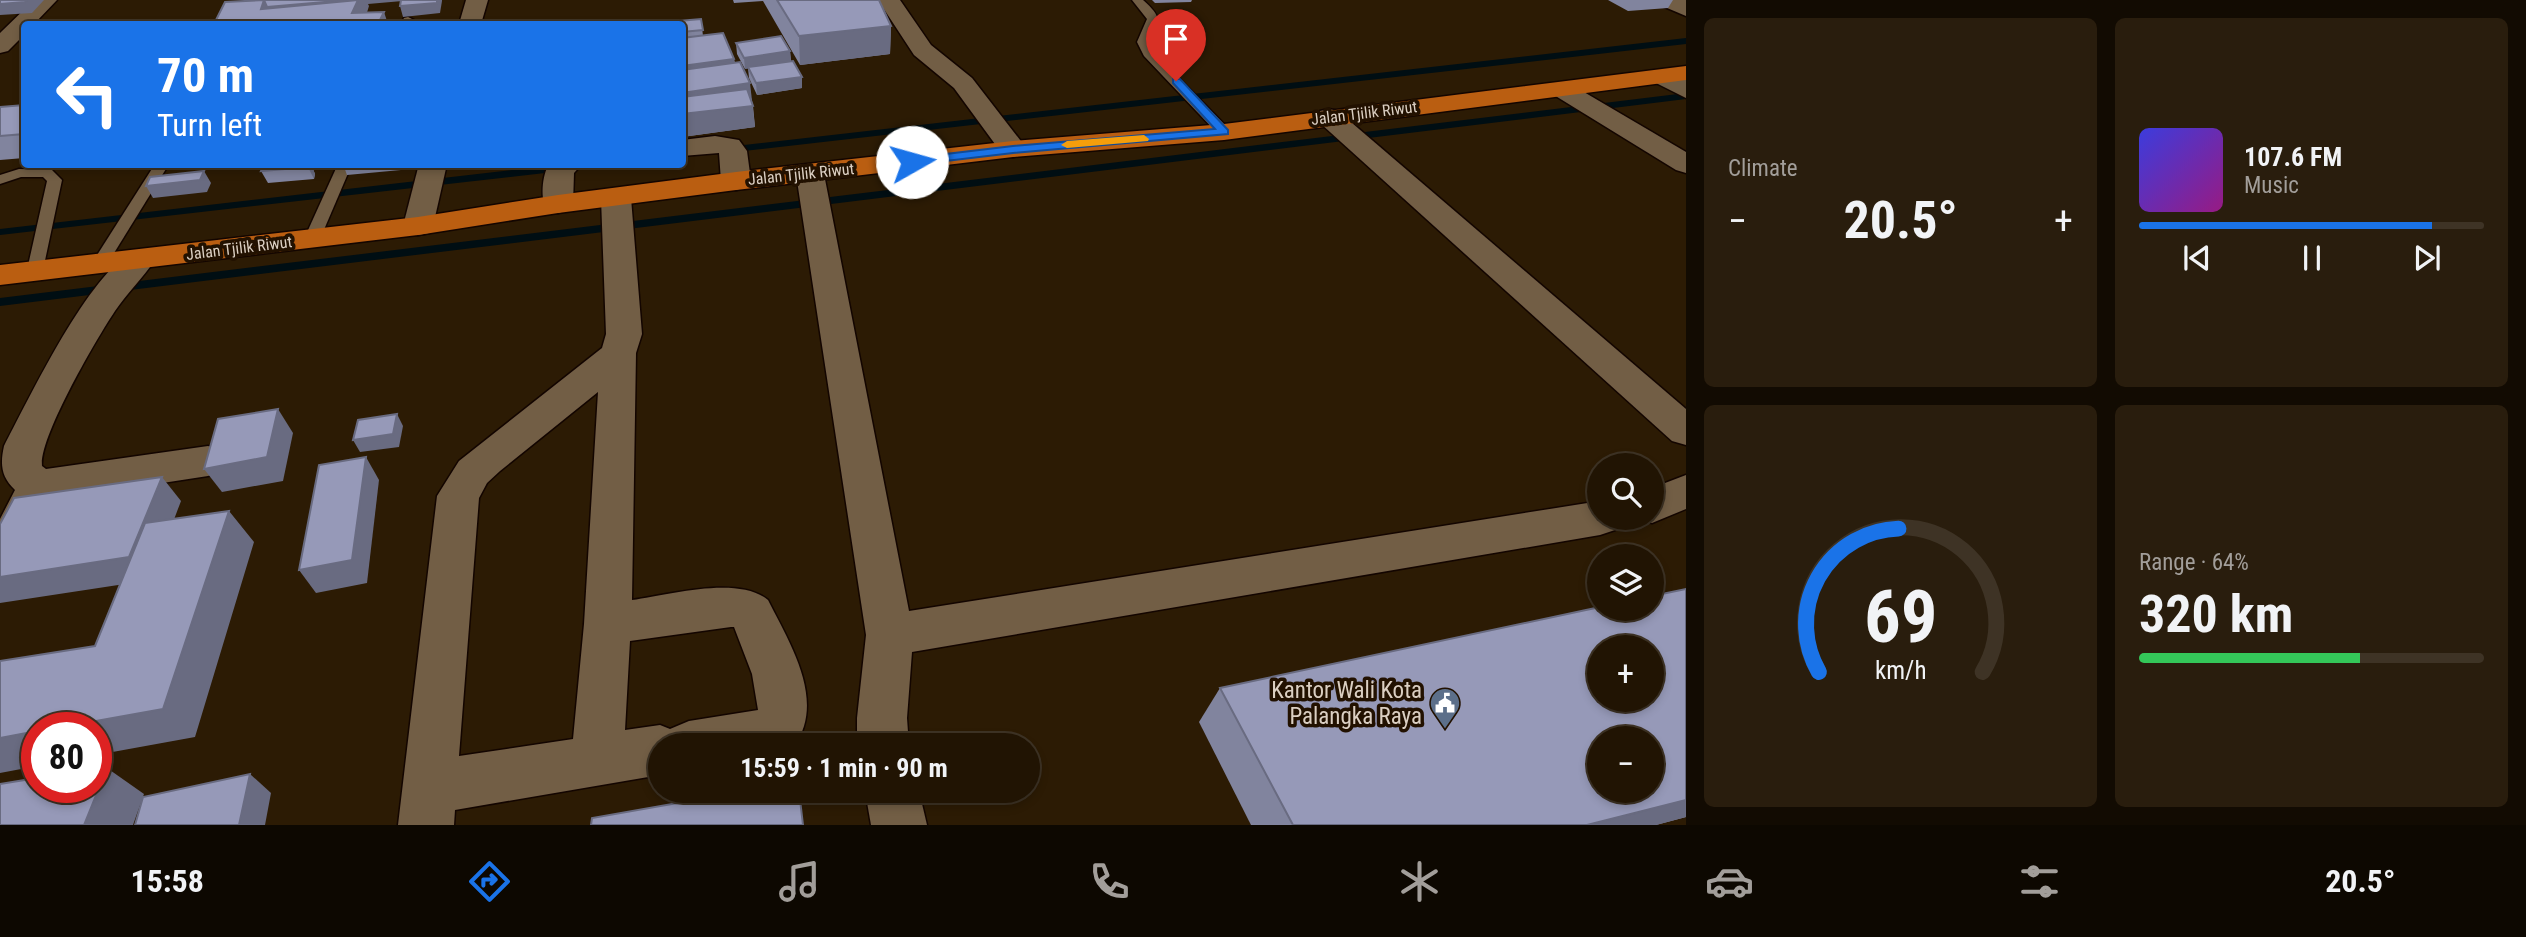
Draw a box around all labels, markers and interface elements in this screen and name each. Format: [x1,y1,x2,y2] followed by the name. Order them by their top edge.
[1146,9,1206,81] pin
[1157,20,1195,58] icon: arrive
[157,47,254,104] text: 70 m
[42,49,133,140] icon: left
[1310,97,1418,129] street label: Jalan Tjilik Riwut
[157,106,262,144] text: Turn left
[875,125,949,199] position arrow
[2244,142,2342,172] text: 107.6 FM
[1728,155,1798,182] text: Climate
[747,159,855,189] street label: Jalan Tjilik Riwut
[2244,172,2299,199] text: Music
[1843,190,1958,251] text: 20.5°
[1728,199,1747,243] text: −
[2054,199,2073,243] text: +
[185,232,293,264] street label: Jalan Tjilik Riwut
[2178,239,2216,277] icon: previous
[2293,239,2331,277] icon: pause
[2408,239,2446,277] icon: next
[1587,453,1664,803] map controls
[1587,453,1664,530] button: search
[1587,544,1664,621] button: layers
[2139,549,2249,576] text: Range · 64%
[1864,574,1937,660] text: 69
[2139,584,2293,645] text: 320 km
[1587,635,1664,712] button: +
[1875,656,1926,685] text: km/h
[1271,677,1422,730] place label: Kantor Wali Kota Palangka Raya
[1428,686,1462,730] public building icon: Kantor Wali Kota Palangka Raya
[21,712,112,803] speed limit sign: 80
[1587,726,1664,803] button: −
[740,753,948,783] text: 15:59 · 1 min · 90 m
[465,857,514,906] icon: directions
[775,857,824,906] icon: music
[1085,857,1134,906] icon: phone
[1395,857,1444,906] icon: climate
[1705,857,1754,906] icon: car
[2015,857,2064,906] icon: filters
[131,862,204,900] text: 15:58
[2325,862,2395,900] text: 20.5°

